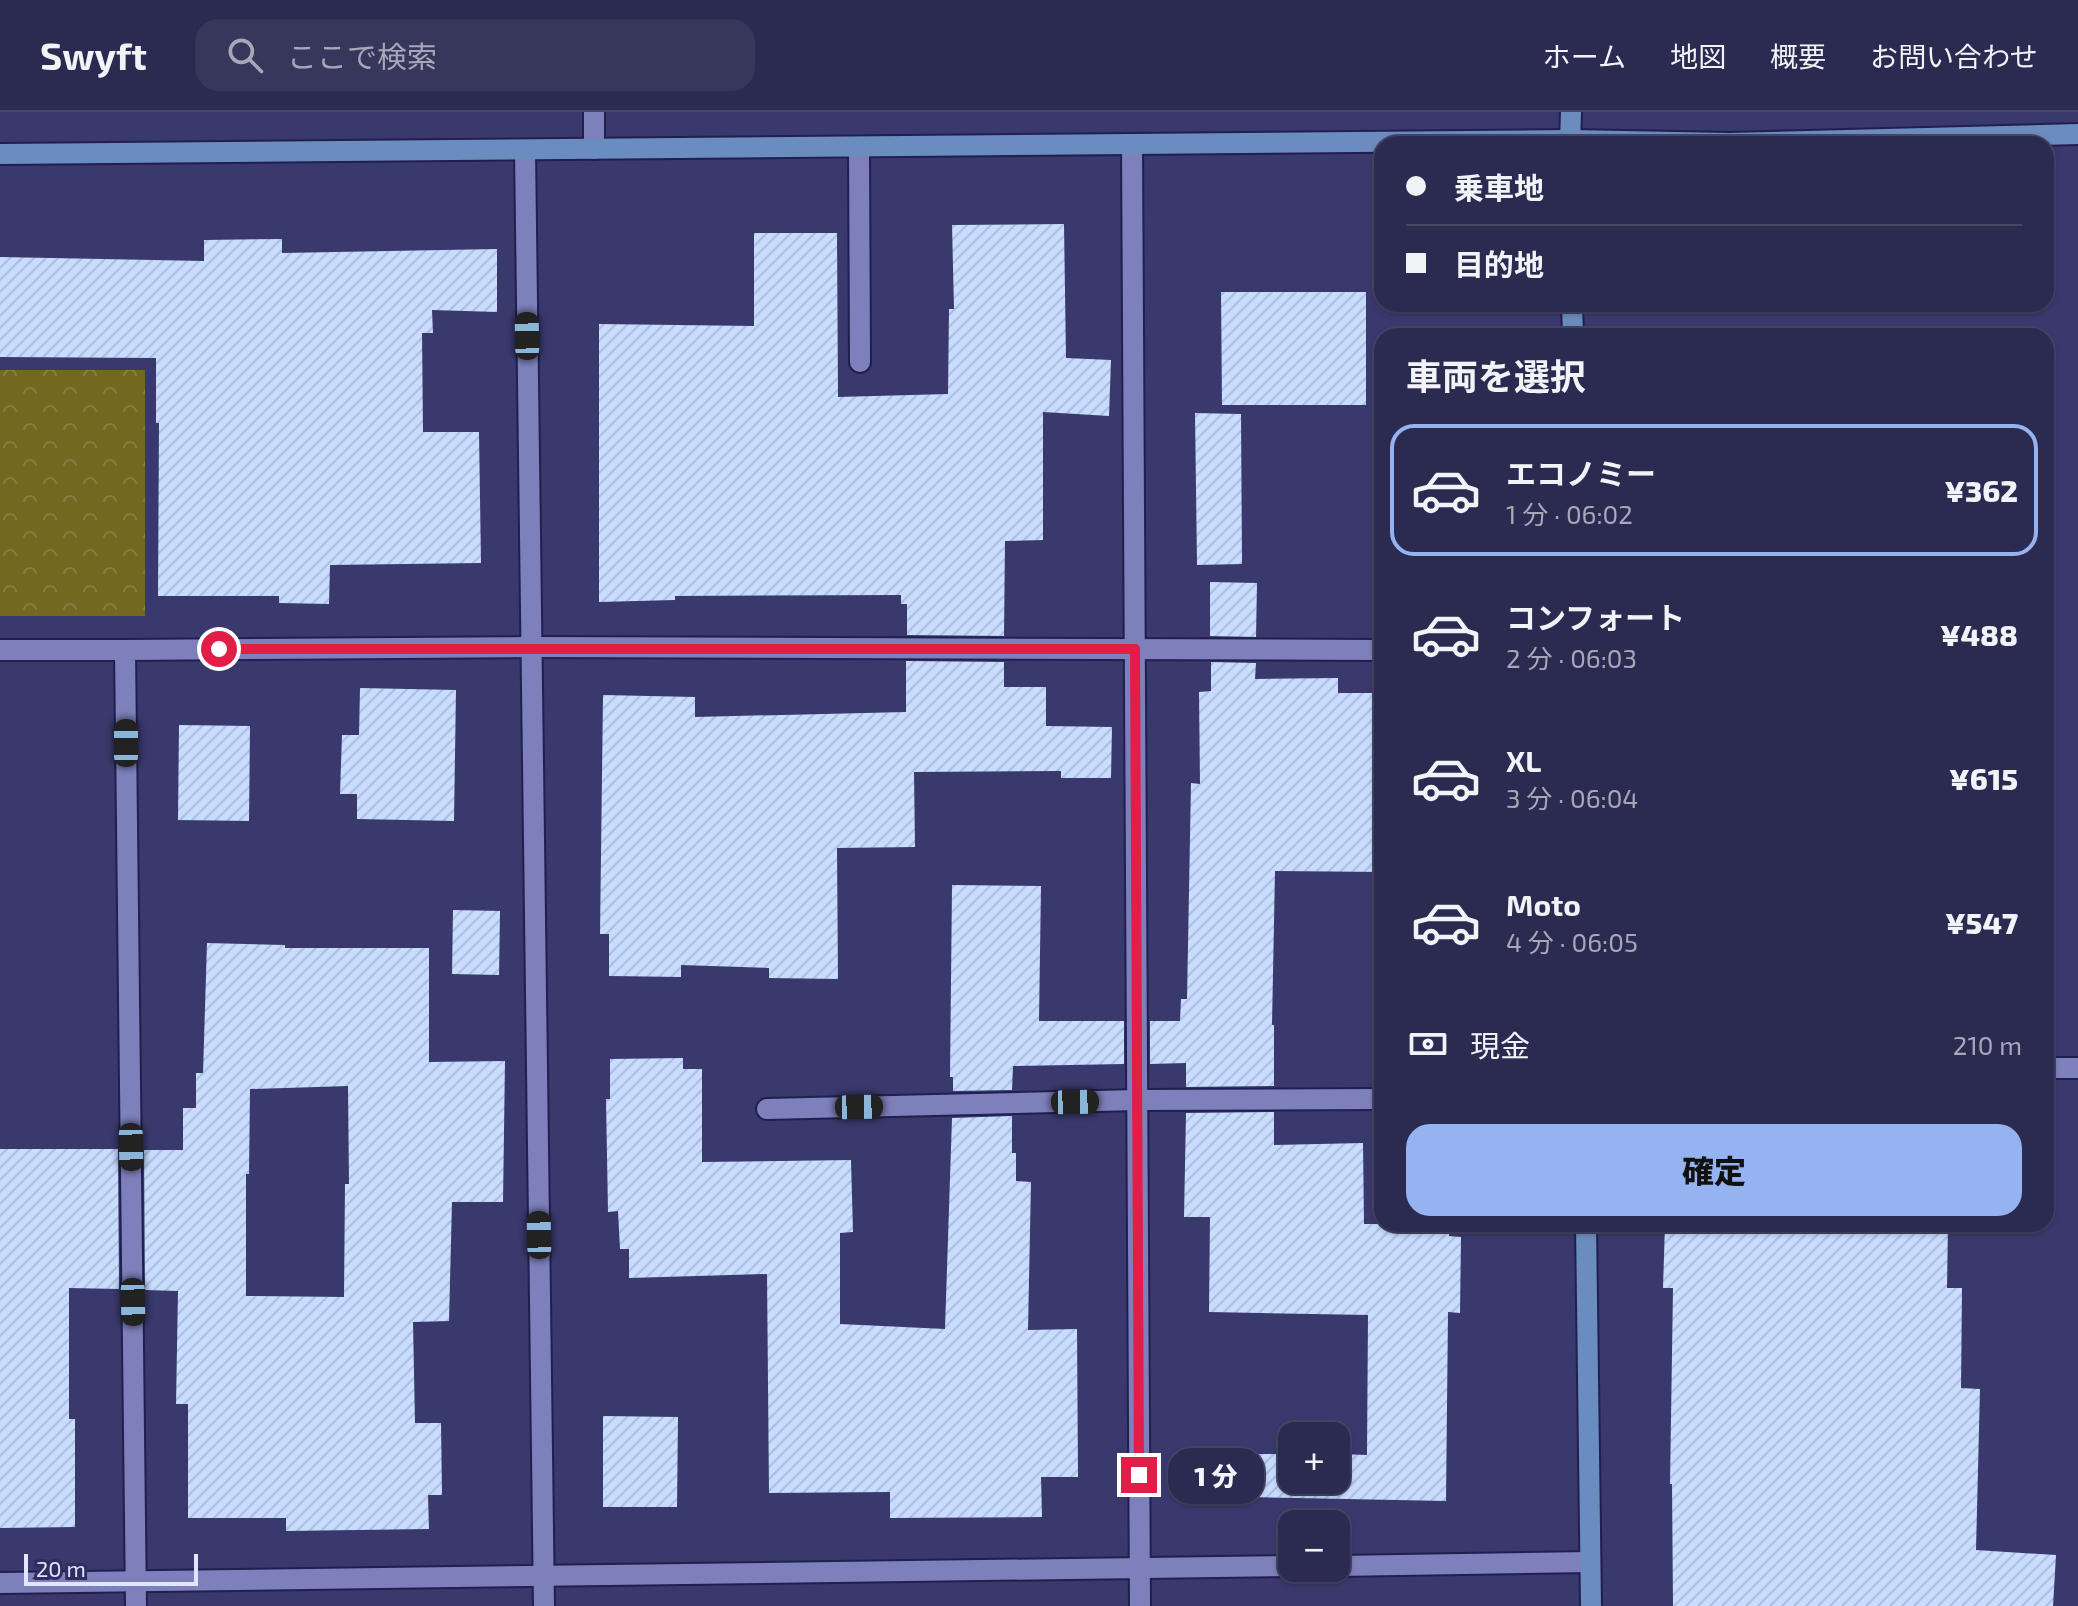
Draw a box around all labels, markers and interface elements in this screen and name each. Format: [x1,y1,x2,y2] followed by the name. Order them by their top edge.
[195,19,755,91] search box
[40,32,147,78] text: Swyft
[223,33,267,77] icon: search
[287,38,437,74] text: ここで検索
[1543,39,1626,73] text: ホーム
[1670,39,1726,73] text: 地図
[1770,39,1826,73] text: 概要
[1870,39,2038,73] text: お問い合わせ
[1454,169,1544,205] text: 乗車地
[1454,246,1544,282] text: 目的地
[515,312,539,360] car
[1406,354,1586,397] text: 車両を選択
[1410,454,1482,526] icon: car
[1506,455,1656,491] text: エコノミー
[1944,472,2018,508] text: ¥362
[1506,498,1633,529] text: 1 分 · 06:02
[1410,598,1482,670] icon: car
[1506,599,1685,635] text: コンフォート
[1940,616,2018,652] text: ¥488
[201,631,237,667] route start
[1506,642,1637,673] text: 2 分 · 06:03
[114,719,138,767] car
[1410,742,1482,814] icon: car
[1506,742,1541,778] text: XL
[1949,760,2018,796] text: ¥615
[1506,782,1638,813] text: 3 分 · 06:04
[1410,886,1482,958] icon: car
[1506,886,1581,922] text: Moto
[1945,904,2018,940] text: ¥547
[1506,926,1638,957] text: 4 分 · 06:05
[1406,1022,1450,1066] icon: cash
[1470,1027,1530,1063] text: 現金
[1953,1029,2022,1060] text: 210 m
[1051,1090,1099,1114] car
[835,1095,883,1119] car
[119,1123,143,1171] car
[1406,1124,2022,1216] button: 確定
[527,1211,551,1259] car
[121,1278,145,1326] car
[1278,1422,1350,1582] map controls
[1278,1422,1350,1494] button: +
[1167,1447,1263,1503] callout: 1 分
[1121,1457,1157,1493] route end
[1194,1460,1238,1491] text: 1 分
[1278,1510,1350,1582] button: −
[24,1550,198,1586] scale bar
[36,1555,86,1581] text: 20 m

